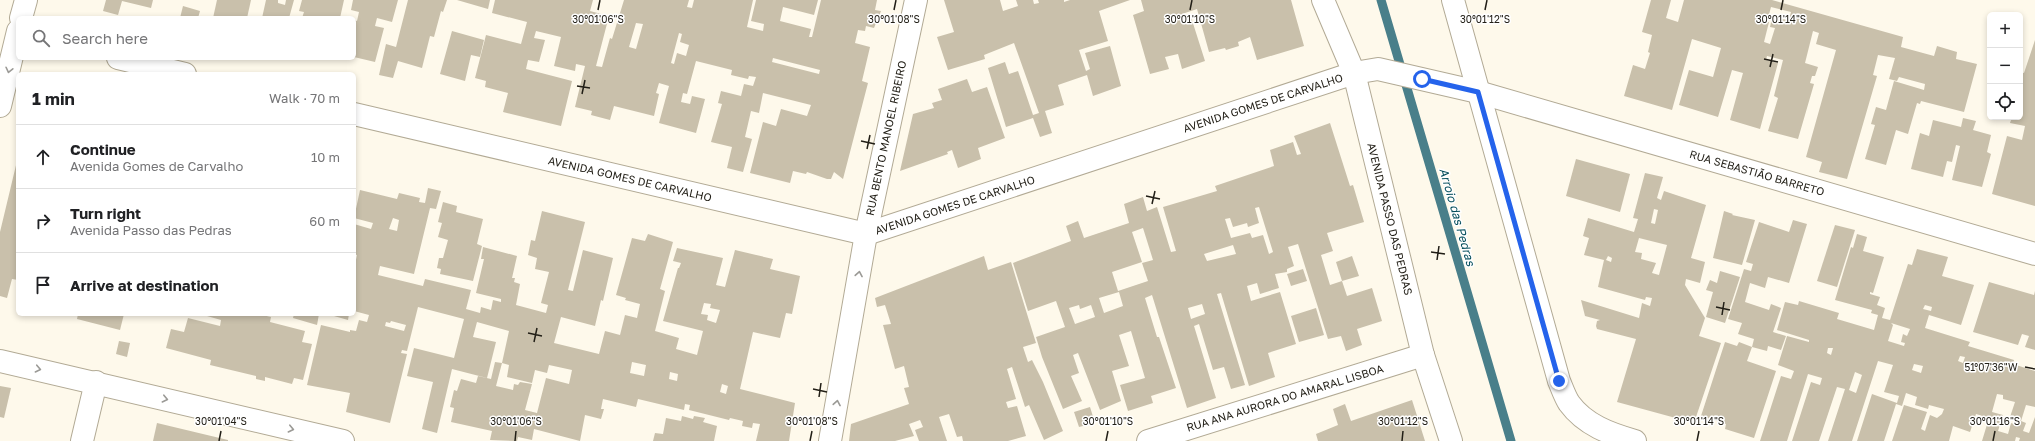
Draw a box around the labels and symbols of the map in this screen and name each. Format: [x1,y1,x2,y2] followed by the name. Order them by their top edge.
[572,13,624,25] text: 30°01'06"S
[868,13,920,25] text: 30°01'08"S
[1165,13,1215,25] text: 30°01'10"S
[1460,13,1510,25] text: 30°01'12"S
[1756,13,1806,25] text: 30°01'14"S
[863,59,908,217] street label: RUA BENTO MANOEL RIBEIRO
[5,67,13,73] one-way arrow
[1181,70,1344,135] street label: AVENIDA GOMES DE CARVALHO
[1413,70,1431,88] route start
[1365,141,1416,296] street label: AVENIDA PASSO DAS PEDRAS
[1688,147,1826,198] street label: RUA SEBASTIÃO BARRETO
[547,153,713,204] street label: AVENIDA GOMES DE CARVALHO
[1436,166,1479,268] water label: Arroio das Pedras
[873,172,1036,237] street label: AVENIDA GOMES DE CARVALHO
[854,271,863,278] one-way arrow
[1185,361,1386,434] street label: RUA ANA AURORA DO AMARAL LISBOA
[1964,361,2018,373] text: 51°07'36"W
[35,365,41,373] one-way arrow
[1550,372,1568,390] route end
[162,394,168,402] one-way arrow
[832,399,840,406] one-way arrow
[195,415,247,427] text: 30°01'04"S
[490,415,542,427] text: 30°01'06"S
[786,415,838,427] text: 30°01'08"S
[1083,415,1133,427] text: 30°01'10"S
[1378,415,1428,427] text: 30°01'12"S
[1674,415,1724,427] text: 30°01'14"S
[1970,415,2020,427] text: 30°01'16"S
[288,424,294,432] one-way arrow

